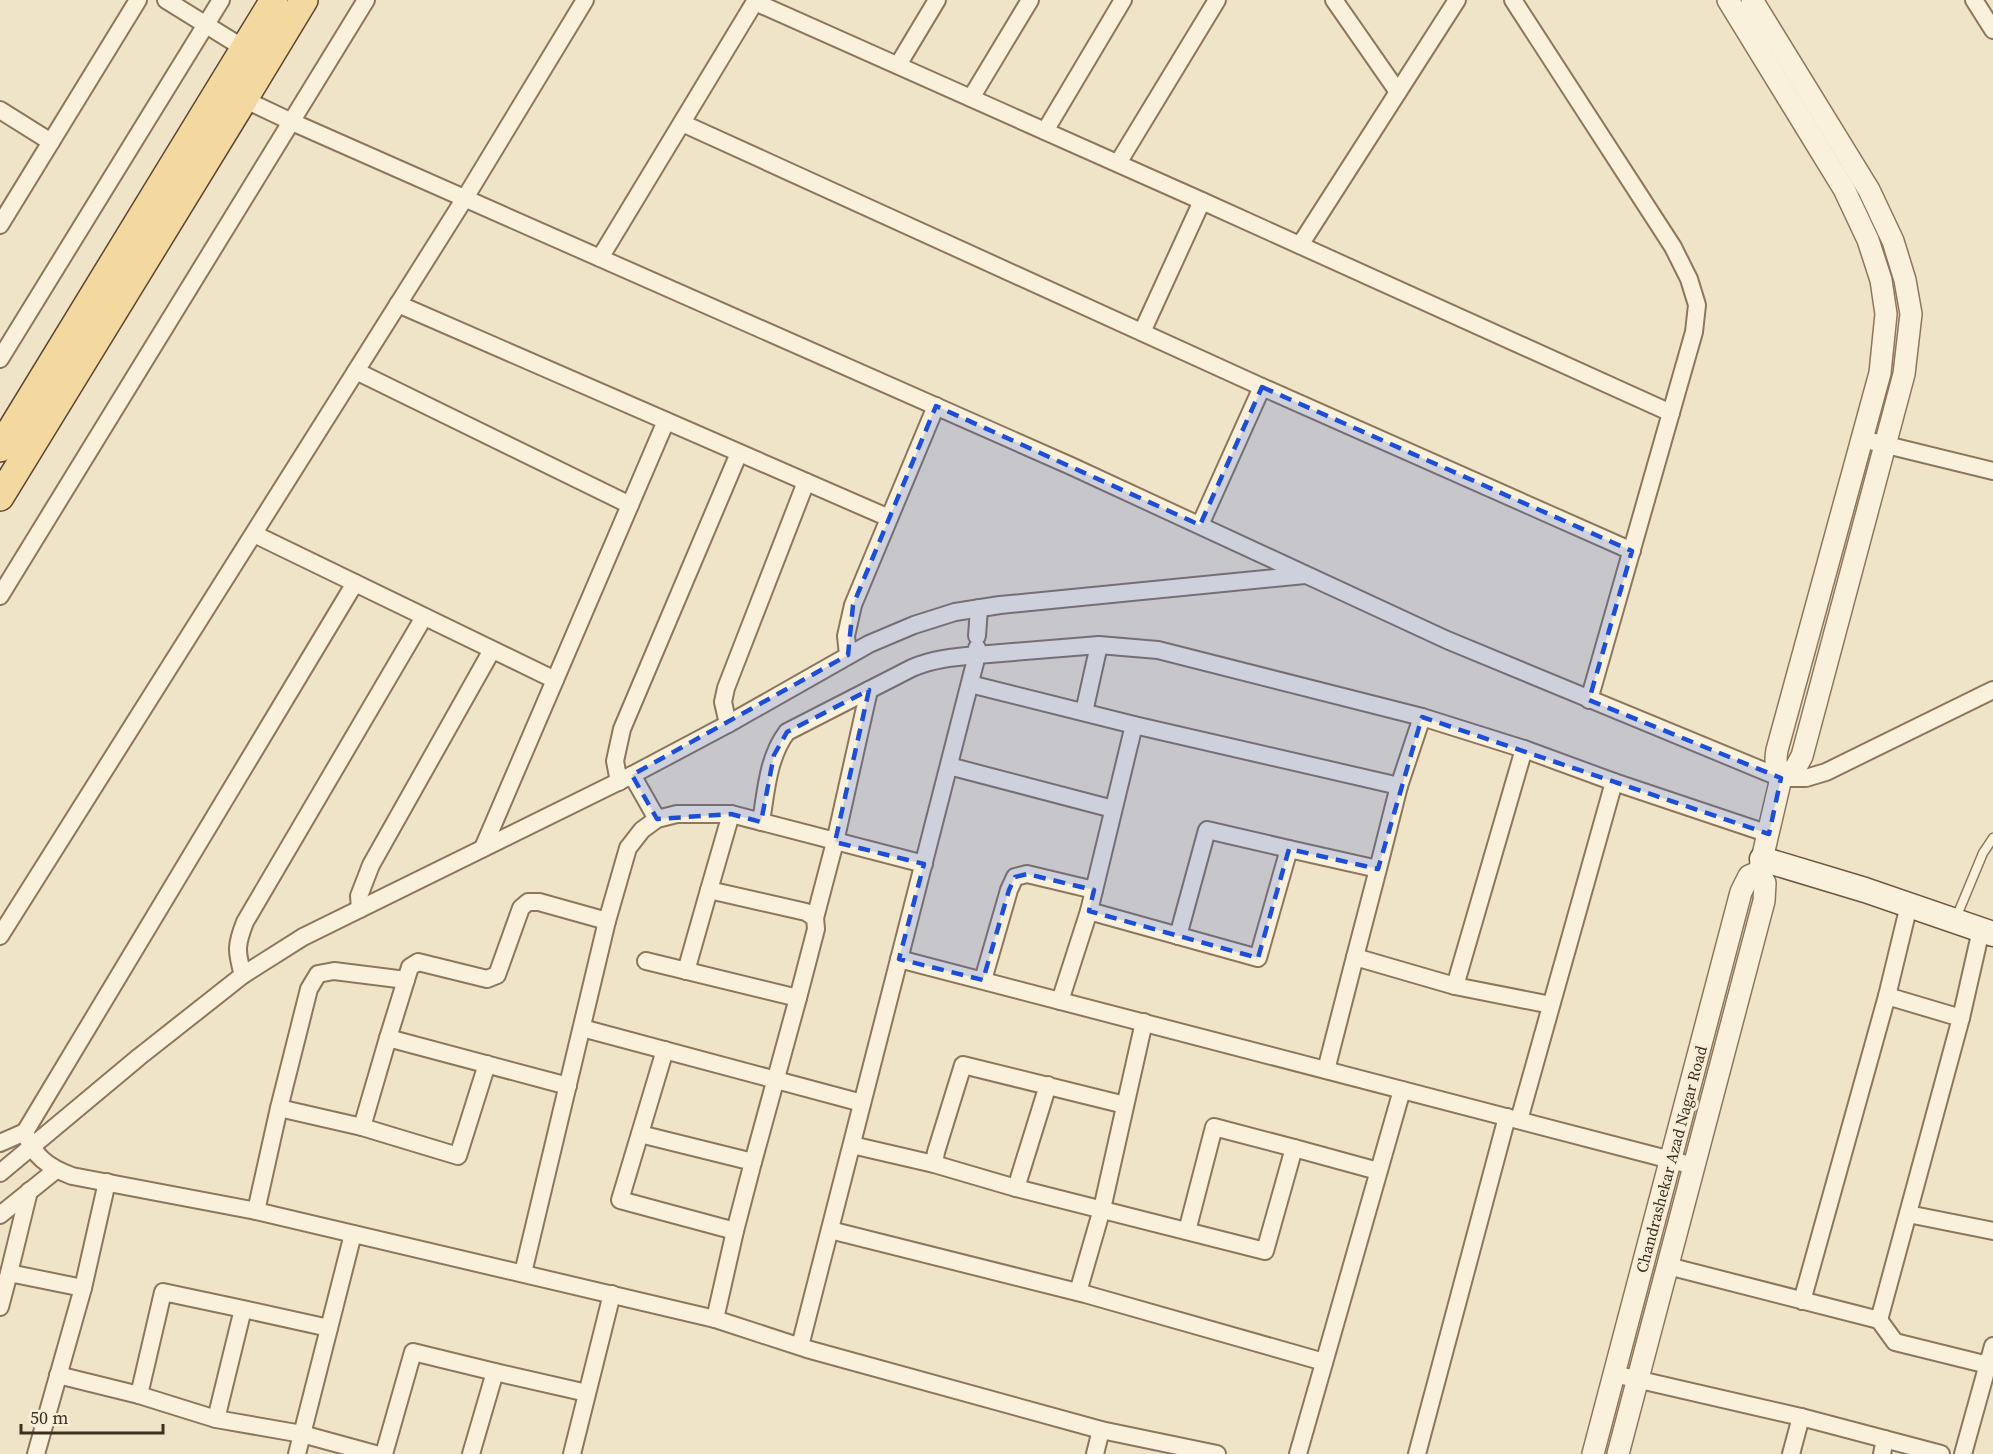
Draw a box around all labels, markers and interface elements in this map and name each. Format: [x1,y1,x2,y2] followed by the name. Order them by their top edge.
[1630,1043,1712,1275] street label: Chandrashekar Azad Nagar Road
[21,1397,164,1435] scale bar
[30,1405,68,1430] text: 50 m

